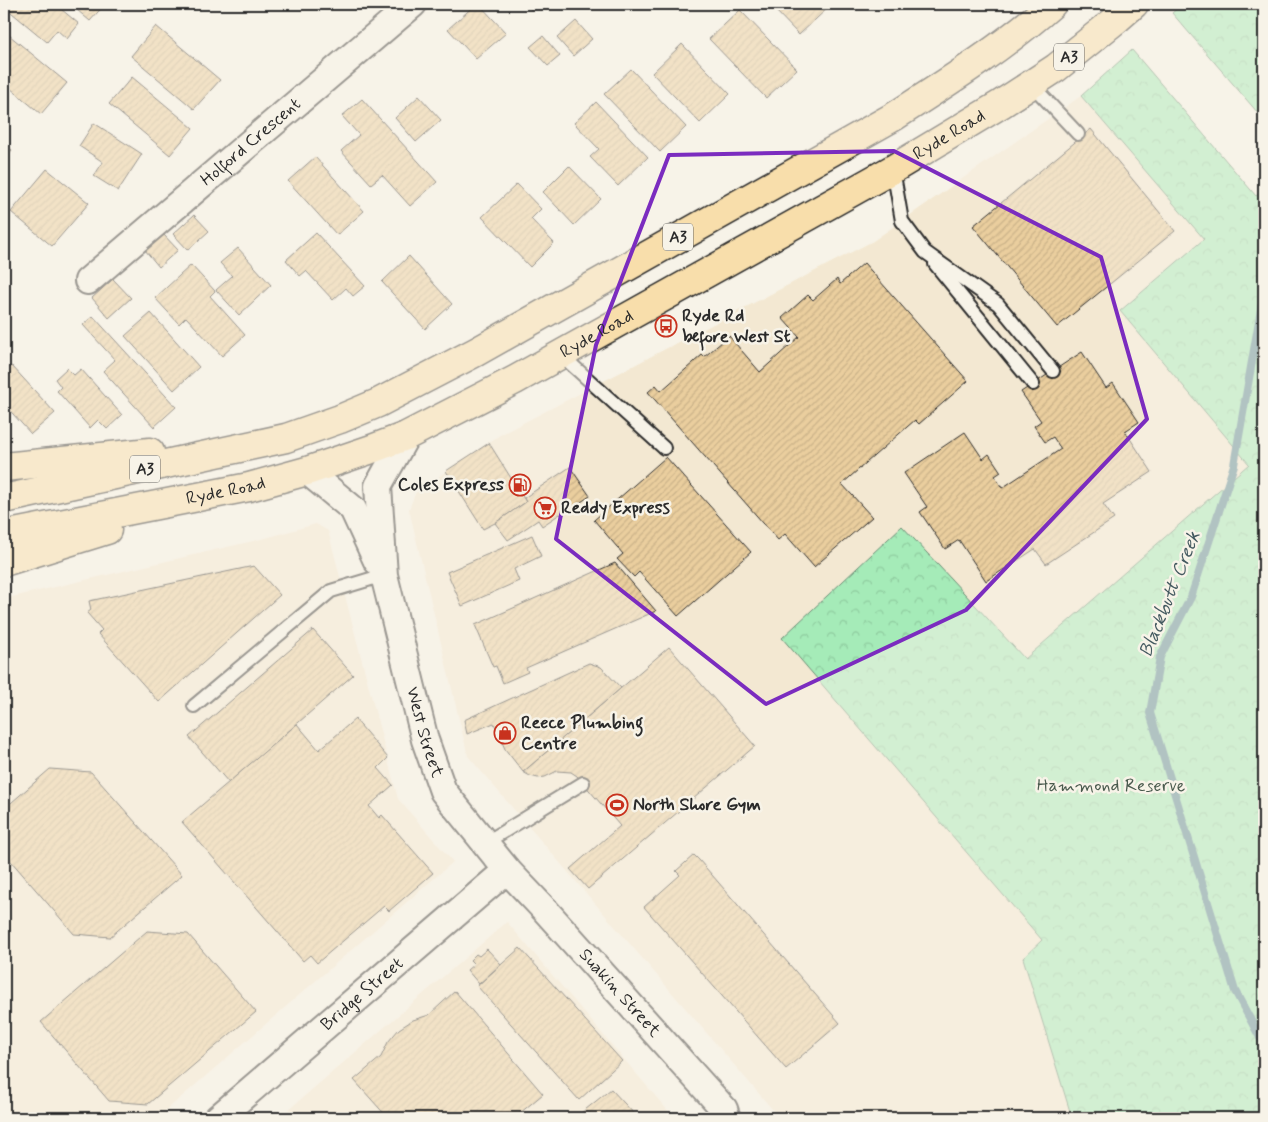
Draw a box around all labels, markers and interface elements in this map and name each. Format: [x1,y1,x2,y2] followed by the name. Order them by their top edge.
[1054,44,1084,70] road number: A3
[196,92,306,192] street label: Holford Crescent
[909,104,990,166] street label: Ryde Road
[663,223,693,250] road number: A3
[556,304,638,364] street label: Ryde Road
[682,304,791,351] place label: Ryde Rd before West St
[654,314,678,338] bus stop icon: Ryde Rd before West St
[130,456,160,482] road number: A3
[184,471,268,511] street label: Ryde Road
[398,473,504,497] place label: Coles Express
[508,473,532,497] fuel station icon: Coles Express
[533,496,557,520] supermarket icon: Reddy Express
[561,496,670,520] place label: Reddy Express
[1133,527,1207,661] water label: Blackbutt Creek
[400,684,449,781] street label: West Street
[521,711,643,756] place label: Reece Plumbing Centre
[493,721,517,745] shop icon: Reece Plumbing Centre
[1037,774,1185,798] park label: Hammond Reserve
[605,793,629,817] sports icon: North Shore Gym
[633,793,761,817] place label: North Shore Gym
[573,943,666,1043] street label: Suakin Street
[316,952,409,1036] street label: Bridge Street

